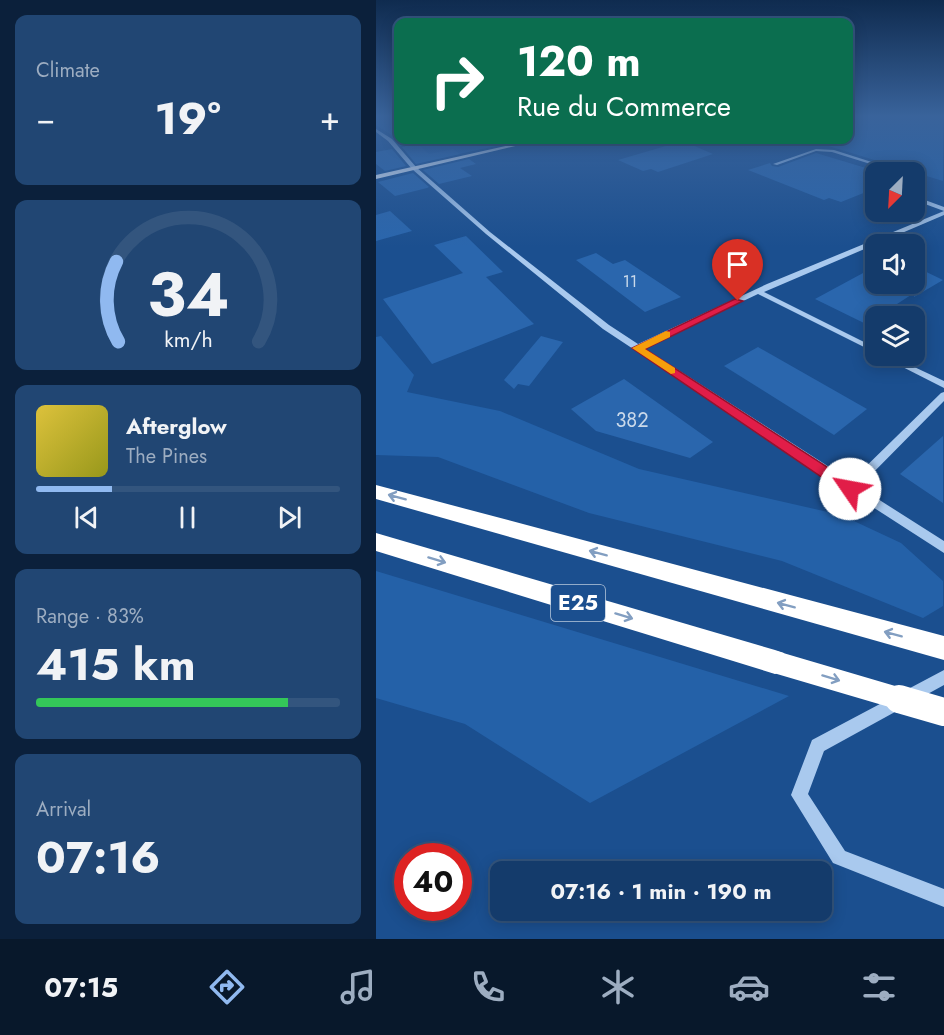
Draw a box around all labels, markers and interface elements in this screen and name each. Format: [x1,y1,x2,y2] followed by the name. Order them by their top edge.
[517,31,641,92] text: 120 m
[418,42,496,120] icon: right
[36,56,100,85] text: Climate
[154,86,221,151] text: 19°
[517,87,731,126] text: Rue du Commerce
[36,95,55,142] text: −
[320,95,340,142] text: +
[865,162,925,222] north arrow
[865,162,925,366] map controls
[865,234,925,294] button: sound
[712,239,763,301] pin
[721,248,754,281] icon: arrive
[147,249,229,339] text: 34
[623,270,637,293] house number: 11
[865,306,925,366] button: layers
[164,324,212,355] text: km/h
[615,406,649,435] house number: 382
[126,410,227,442] text: Afterglow
[126,442,207,471] text: The Pines
[818,457,882,521] position arrow
[388,491,407,503] one-way arrow
[70,501,103,534] icon: previous
[171,501,204,534] icon: pause
[273,501,306,534] icon: next
[589,547,608,558] one-way arrow
[428,555,447,566] one-way arrow
[551,585,605,621] road number: E25
[777,599,796,610] one-way arrow
[36,602,144,631] text: Range · 83%
[614,612,633,623] one-way arrow
[884,628,903,640] one-way arrow
[36,632,196,697] text: 415 km
[821,673,840,684] one-way arrow
[36,795,91,824] text: Arrival
[36,825,160,890] text: 07:16
[394,843,472,921] speed limit sign: 40
[550,875,772,907] text: 07:16 · 1 min · 190 m
[206,966,248,1008] icon: directions
[337,966,379,1008] icon: music
[467,966,509,1008] icon: phone
[597,966,639,1008] icon: climate
[728,966,770,1008] icon: car
[858,966,900,1008] icon: filters
[44,968,118,1007] text: 07:15

